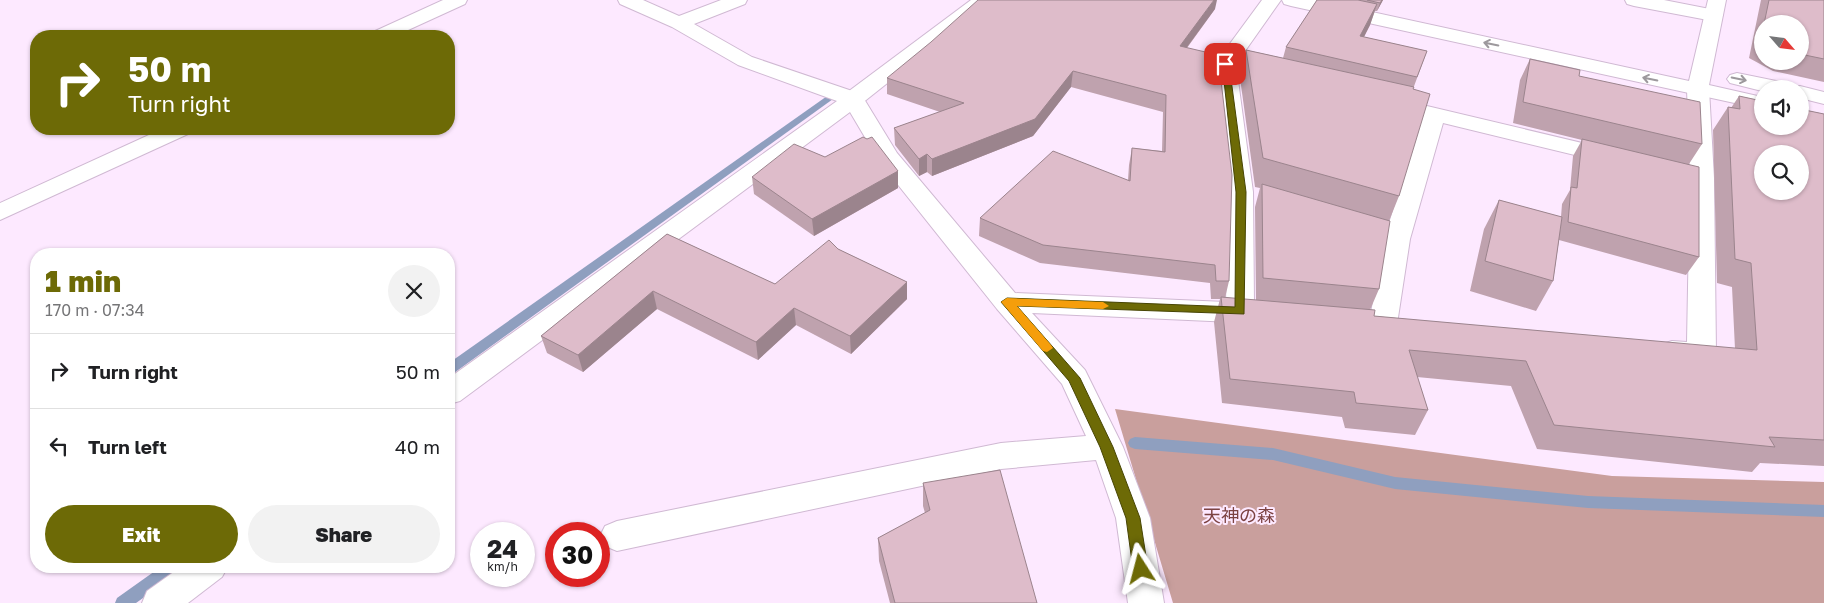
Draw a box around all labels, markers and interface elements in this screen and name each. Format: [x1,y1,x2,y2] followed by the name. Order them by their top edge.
[1754,15,1809,70] north arrow
[1754,15,1809,200] map controls
[1484,39,1500,48] one-way arrow
[1204,43,1246,85] pin
[128,48,211,90] text: 50 m
[45,50,110,115] icon: right
[1211,50,1239,78] icon: arrive
[1642,74,1658,83] one-way arrow
[1730,75,1746,85] one-way arrow
[1754,80,1809,135] button: sound
[128,90,231,117] text: Turn right
[1754,145,1809,200] button: search
[45,263,121,299] text: 1 min
[388,265,440,317] button: close
[45,300,144,320] text: 170 m · 07:34
[45,357,73,385] icon: right
[88,360,178,383] text: Turn right
[396,360,440,383] text: 50 m
[45,432,73,460] icon: left
[88,435,167,458] text: Turn left
[395,435,440,458] text: 40 m
[1203,504,1275,526] park label: 天神の森
[45,505,238,563] button: Exit
[248,505,440,563] button: Share
[545,522,610,587] speed limit sign: 30
[487,533,518,564] text: 24
[1114,542,1166,594] position arrow
[487,559,518,574] text: km/h

